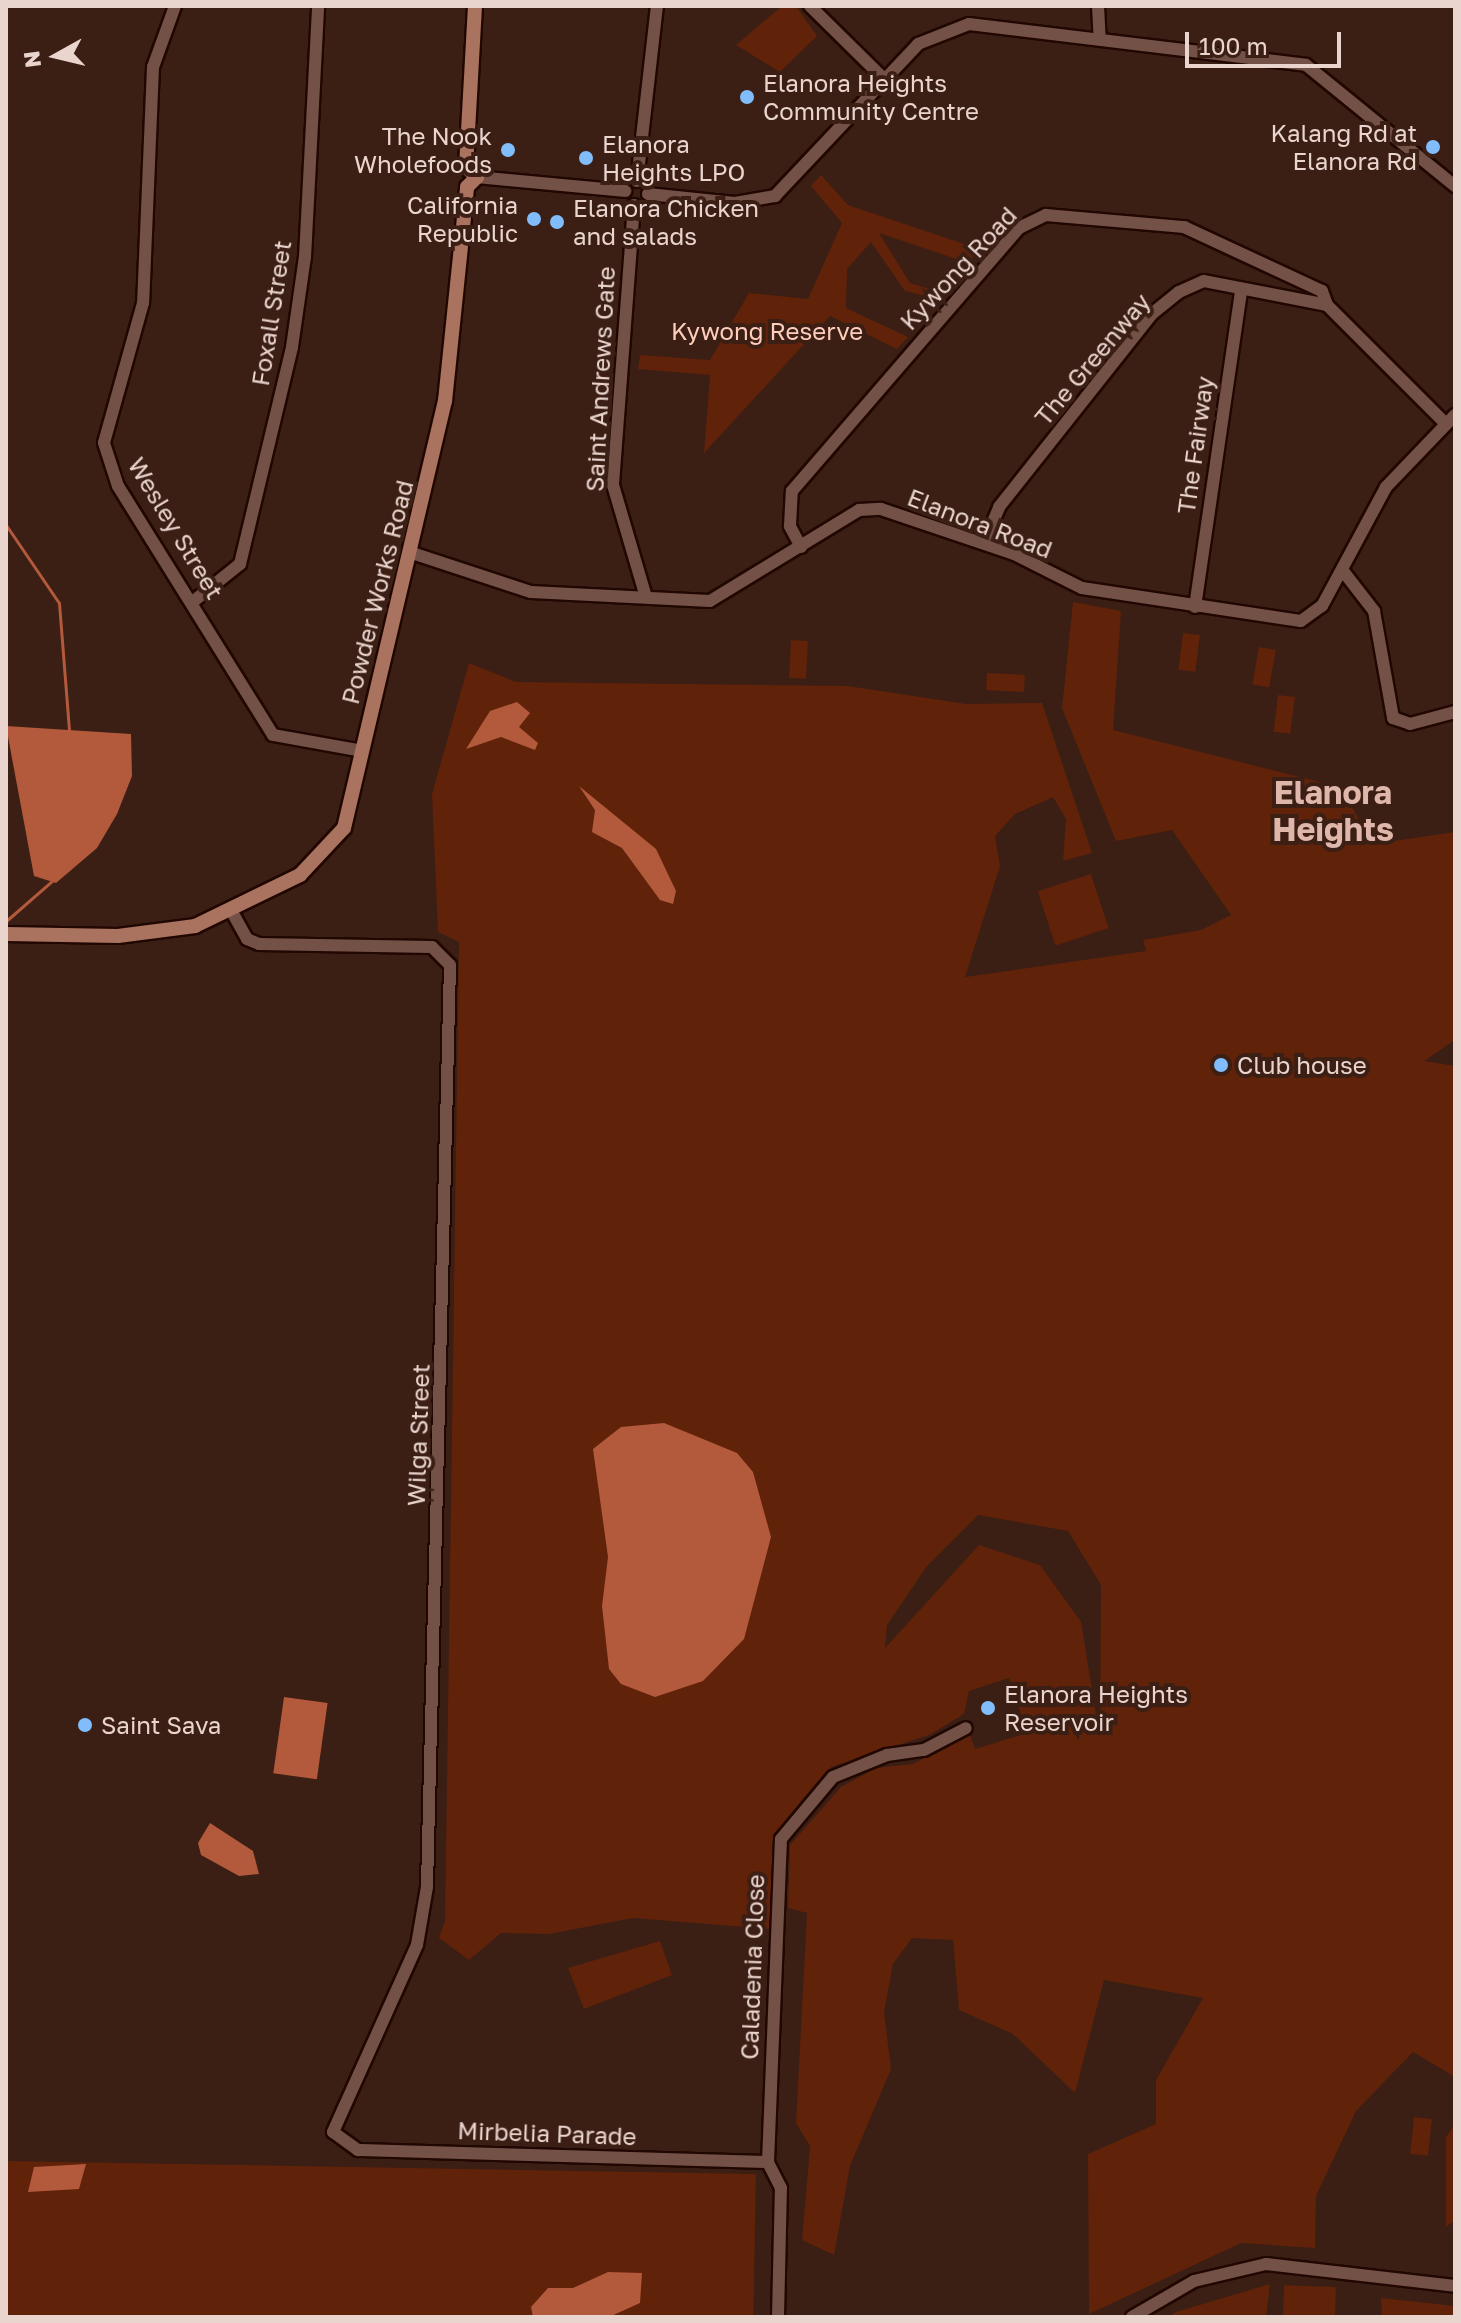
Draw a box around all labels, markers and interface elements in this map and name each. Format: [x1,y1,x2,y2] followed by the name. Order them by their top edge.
[16,16,96,96] north arrow
[1189,16,1345,66] scale bar
[1199,31,1268,60] text: 100 m
[17,49,46,70] text: N
[763,69,979,125] place label: Elanora Heights Community Centre
[738,88,756,106] marker: Elanora Heights Community Centre
[1271,119,1417,175] place label: Kalang Rd at Elanora Rd
[354,122,492,178] place label: The Nook Wholefoods
[602,130,745,186] place label: Elanora Heights LPO
[1424,138,1442,156] marker: Kalang Rd at Elanora Rd
[499,141,517,159] marker: The Nook Wholefoods
[577,149,595,167] marker: Elanora Heights LPO
[407,191,518,247] place label: California Republic
[573,194,759,250] place label: Elanora Chicken and salads
[894,201,1022,335] street label: Kywong Road
[525,210,543,228] marker: California Republic
[548,213,566,231] marker: Elanora Chicken and salads
[245,238,297,388] street label: Foxall Street
[580,266,620,492] street label: Saint Andrews Gate
[1028,287,1156,431] street label: The Greenway
[671,317,863,345] park label: Kywong Reserve
[1171,374,1219,516] street label: The Fairway
[122,452,230,604] street label: Wesley Street
[335,477,419,707] street label: Powder Works Road
[904,482,1056,564] street label: Elanora Road
[1272,774,1394,849] district label: Elanora Heights
[1237,1051,1367,1079] place label: Club house
[1212,1056,1230,1074] marker: Club house
[401,1363,435,1507] street label: Wilga Street
[1004,1680,1188,1736] place label: Elanora Heights Reservoir
[979,1699,997,1717] marker: Elanora Heights Reservoir
[101,1711,221,1739] place label: Saint Sava
[76,1716,94,1734] marker: Saint Sava
[734,1874,770,2060] street label: Caladenia Close
[457,2115,637,2151] street label: Mirbelia Parade

